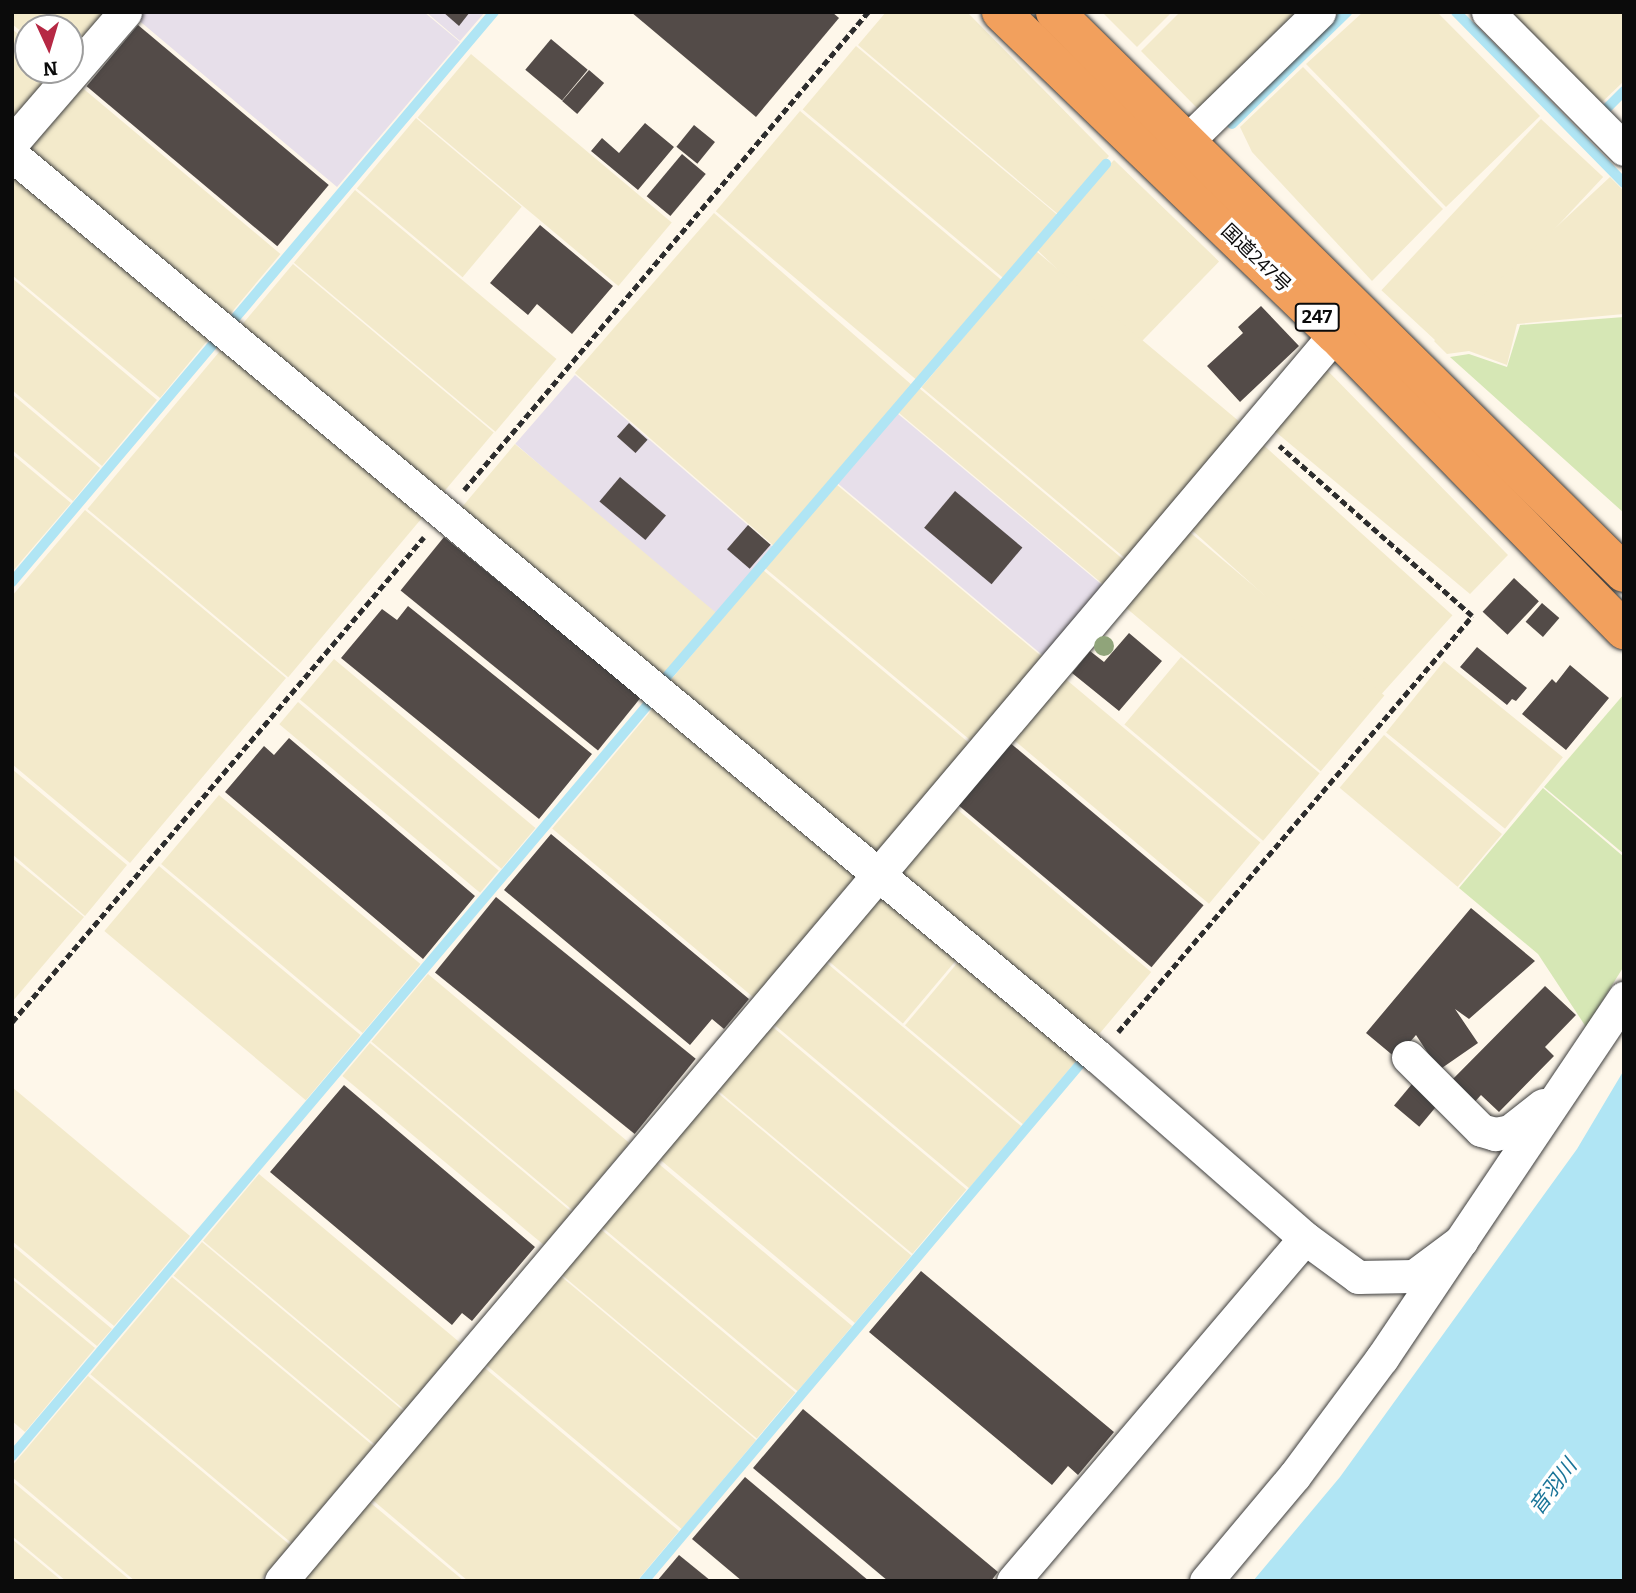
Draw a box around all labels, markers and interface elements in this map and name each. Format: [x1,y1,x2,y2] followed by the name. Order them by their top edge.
[14,14,84,84] north arrow
[42,56,58,80] text: N
[1217,219,1295,297] street label: 国道247号
[1294,302,1340,332] road number: 247
[1524,1454,1582,1520] water label: 音羽川

